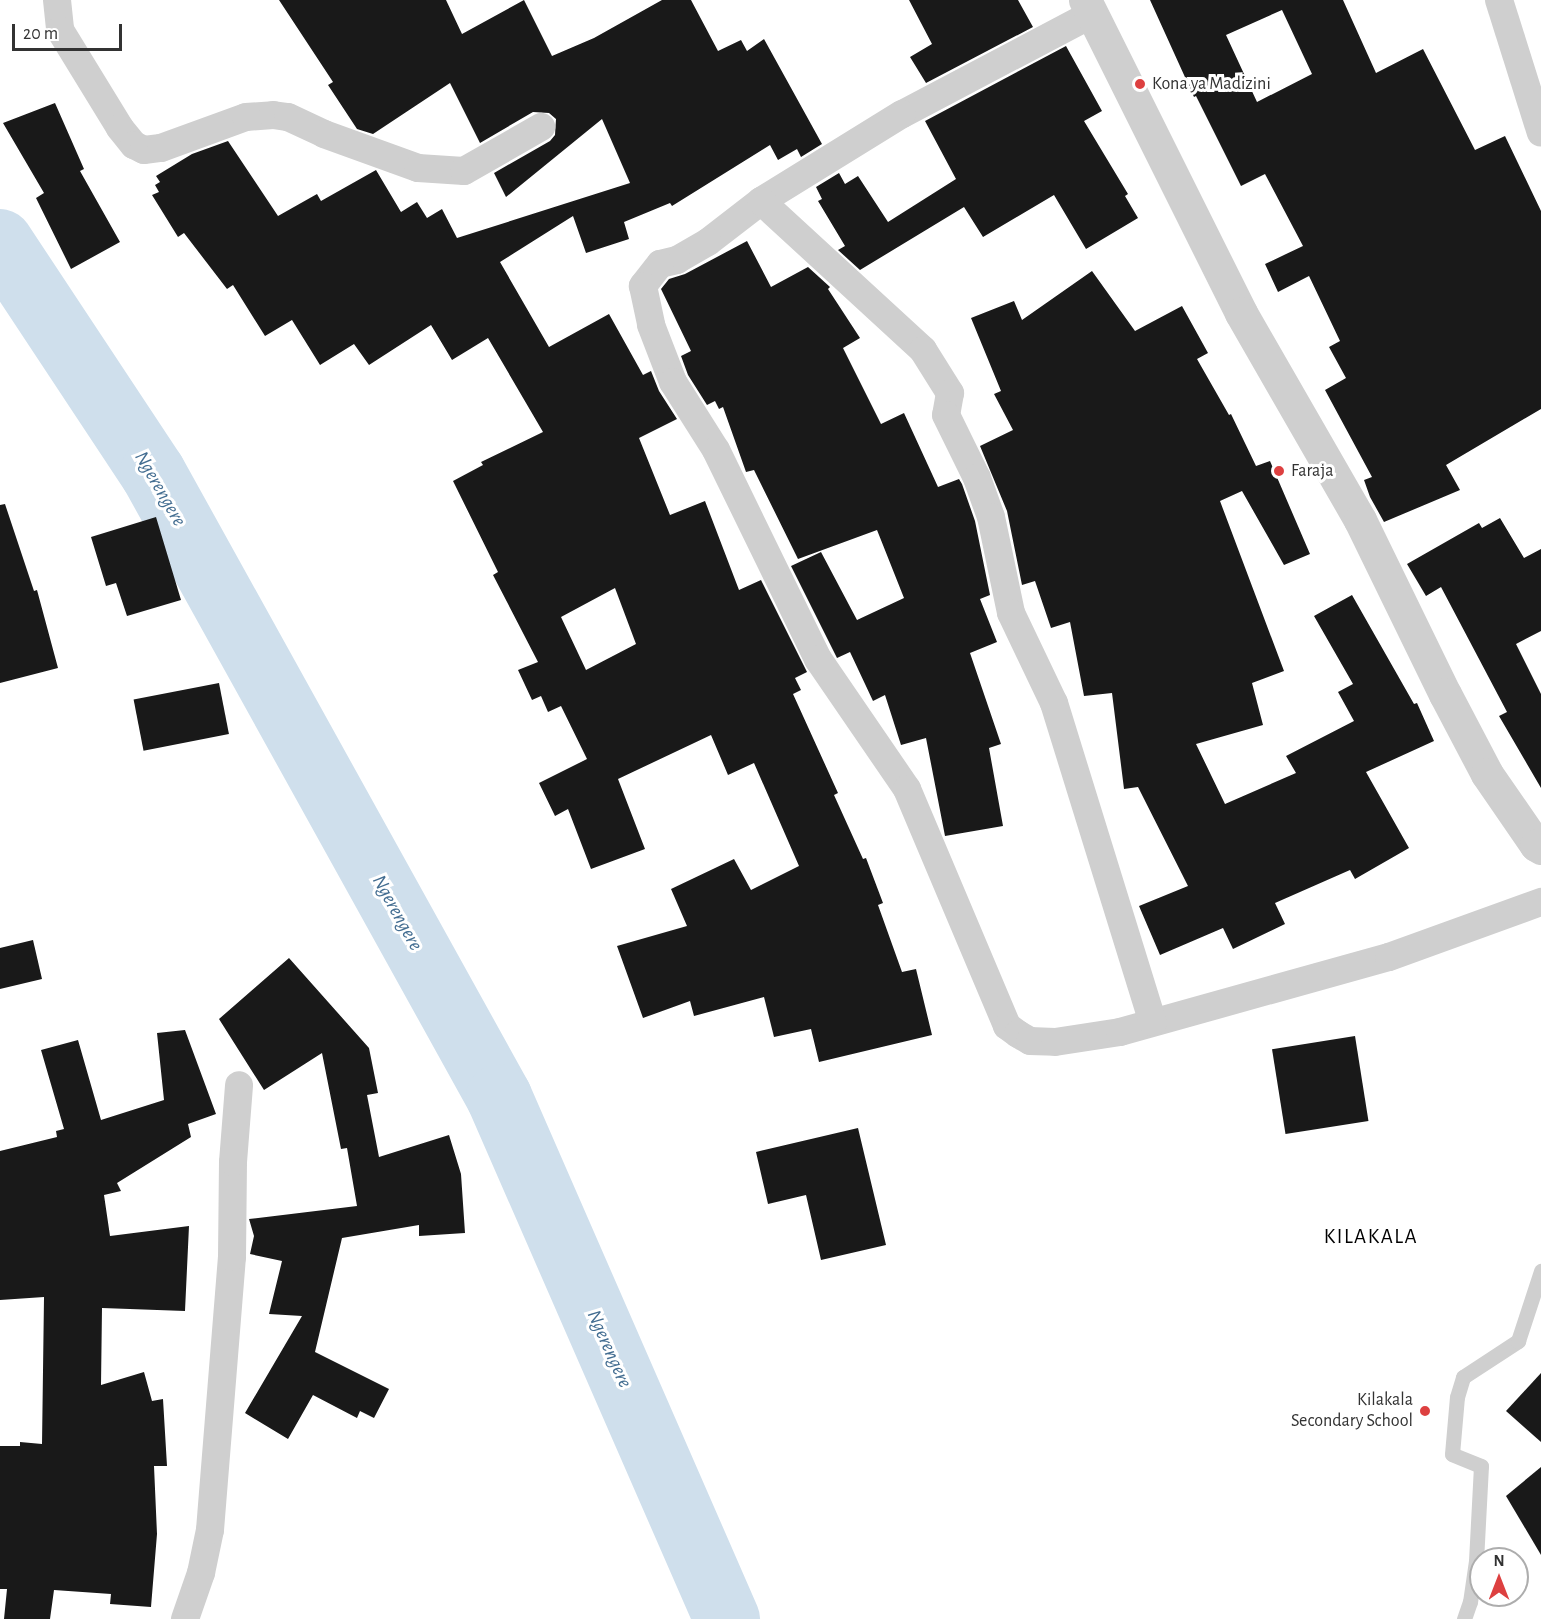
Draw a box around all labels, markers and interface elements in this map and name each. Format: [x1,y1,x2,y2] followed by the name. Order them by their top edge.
[15,12,124,50] scale bar
[23,25,58,43] text: 20 m
[1152,73,1271,95] place label: Kona ya Madizini
[1133,77,1147,91] marker: Kona ya Madizini
[129,447,191,531] water label: Ngerengere
[1291,460,1333,482] place label: Faraja
[1272,464,1286,478] marker: Faraja
[366,871,428,955] water label: Ngerengere
[1324,1224,1418,1250] district label: KILAKALA
[581,1306,637,1392] water label: Ngerengere
[1291,1390,1413,1432] place label: Kilakala Secondary School
[1418,1404,1432,1418] marker: Kilakala Secondary School
[1469,1547,1529,1607] north arrow
[1493,1553,1505,1569] text: N

